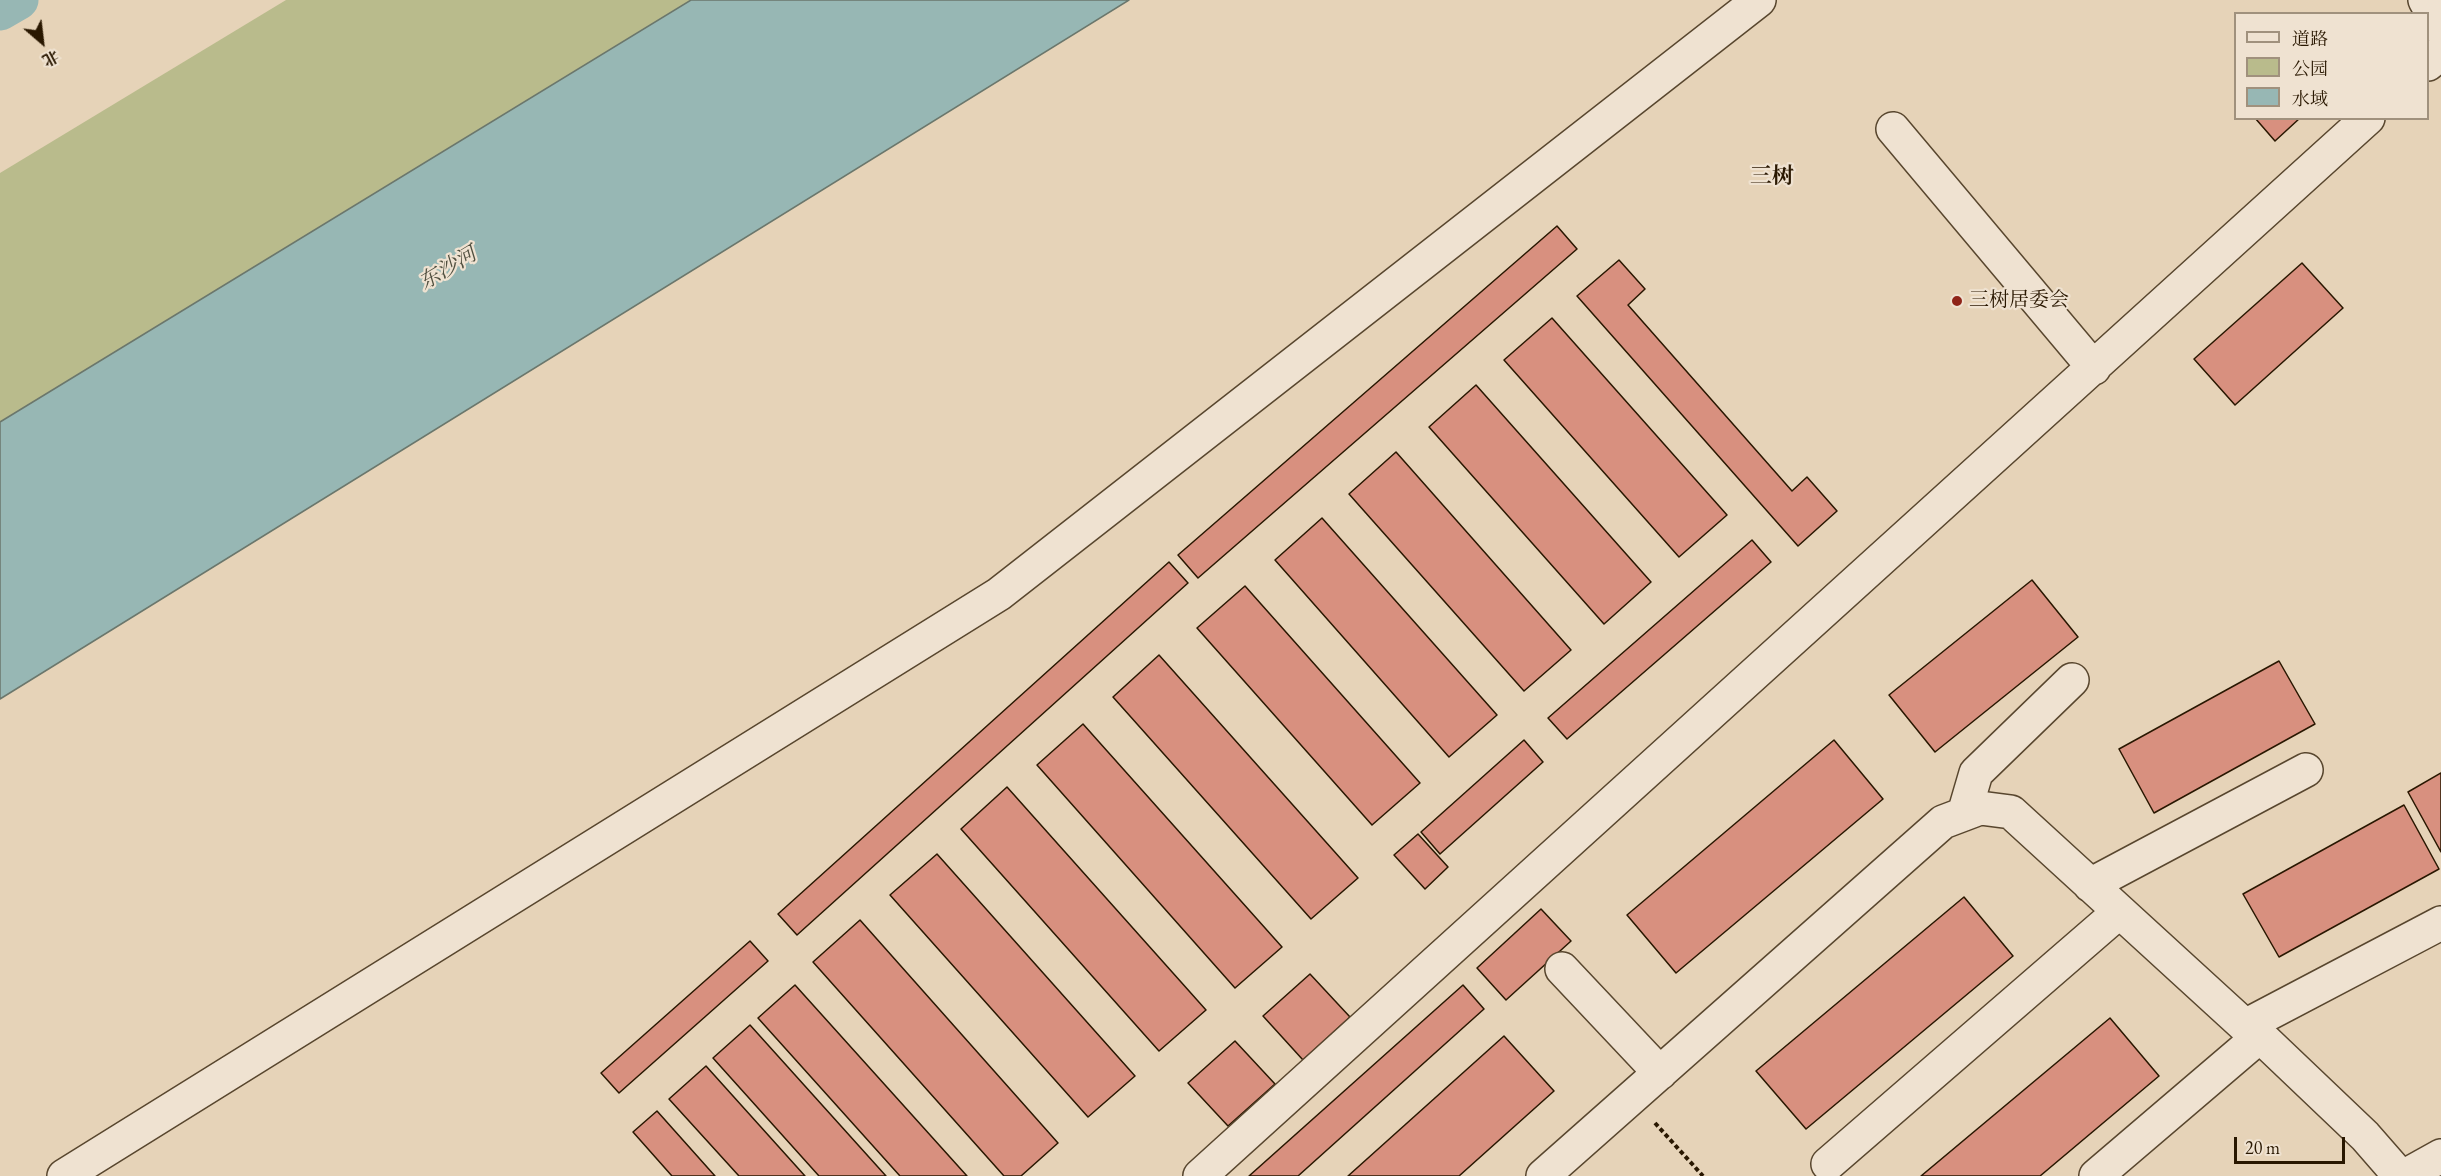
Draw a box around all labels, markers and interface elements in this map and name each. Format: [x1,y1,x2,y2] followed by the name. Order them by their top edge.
[12,12,72,72] north arrow
[2234,12,2429,120] legend
[2292,27,2328,50] text: 道路
[39,45,63,71] text: 北
[2292,57,2328,80] text: 公园
[2292,87,2328,110] text: 水域
[1750,164,1794,190] district label: 三树
[415,242,481,296] water label: 东沙河
[1969,289,2069,313] place label: 三树居委会
[1950,294,1964,308] marker: 三树居委会
[2237,1125,2348,1163] scale bar
[2245,1136,2280,1159] text: 20 m

